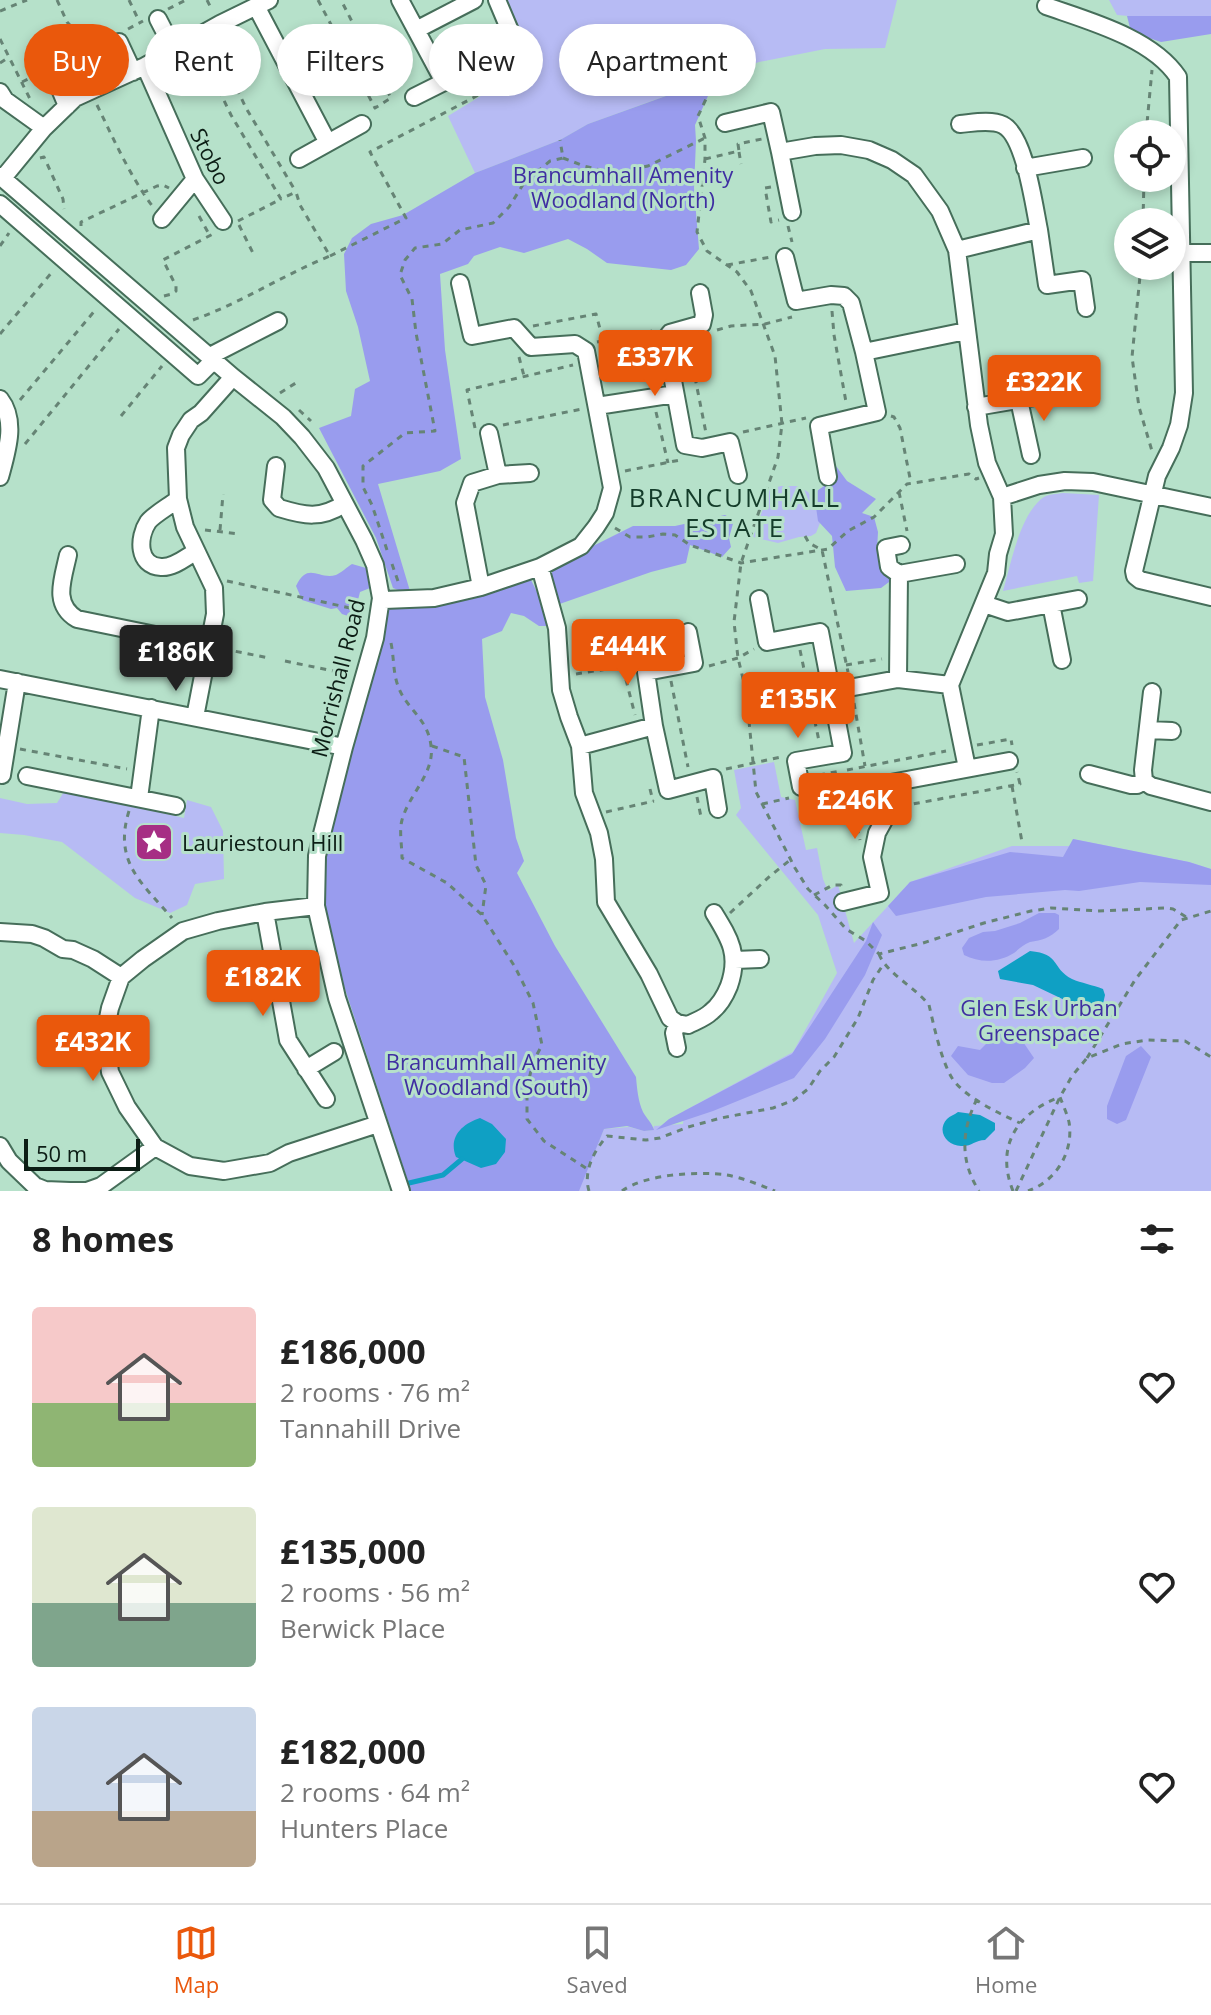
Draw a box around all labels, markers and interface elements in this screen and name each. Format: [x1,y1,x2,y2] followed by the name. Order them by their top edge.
[24,24,129,96] chip: Buy
[145,24,261,96] chip: Rent
[277,24,413,96] chip: Filters
[429,24,543,96] chip: New
[559,24,756,96] chip: Apartment
[1114,120,1186,280] map controls
[1114,120,1186,192] button: locate
[184,123,238,189] street label: Stobo
[513,159,734,214] park label: Brancumhall Amenity Woodland (North)
[1114,208,1186,280] button: layers
[599,330,711,398] pin: £337K
[617,338,693,374] text: £337K
[988,355,1100,423] pin: £322K
[1006,363,1082,399] text: £322K
[629,479,841,545] district label: BRANCUMHALL ESTATE
[303,596,371,760] street label: Morrishall Road
[572,619,684,687] pin: £444K
[120,625,232,693] pin: £186K
[590,627,666,663] text: £444K
[138,633,214,669] text: £186K
[742,672,854,740] pin: £135K
[760,680,836,716] text: £135K
[799,773,911,841] pin: £246K
[817,781,893,817] text: £246K
[133,821,175,863] place icon: Lauriestoun Hill
[182,827,343,857] place label: Lauriestoun Hill
[207,950,319,1018] pin: £182K
[225,958,301,994] text: £182K
[960,992,1118,1047] park label: Glen Esk Urban Greenspace
[37,1015,149,1083] pin: £432K
[55,1023,131,1059] text: £432K
[386,1046,607,1101] park label: Brancumhall Amenity Woodland (South)
[24,1135,140,1171] scale bar
[36,1138,87,1168] text: 50 m
[32,1216,174,1262] text: 8 homes
[1135,1217,1179,1261] icon: filters
[280,1328,426,1374] text: £186,000
[96,1339,192,1435] icon: home
[1135,1365,1179,1409] icon: heart
[280,1374,470,1410] text: 2 rooms · 76 m²
[280,1410,461,1446] text: Tannahill Drive
[280,1528,426,1574] text: £135,000
[96,1539,192,1635] icon: home
[1135,1565,1179,1609] icon: heart
[280,1574,470,1610] text: 2 rooms · 56 m²
[280,1610,445,1646] text: Berwick Place
[280,1728,426,1774] text: £182,000
[96,1739,192,1835] icon: home
[1135,1765,1179,1809] icon: heart
[280,1774,470,1810] text: 2 rooms · 64 m²
[280,1810,448,1846] text: Hunters Place
[174,1921,219,1999] tab: Map
[567,1921,628,1999] tab: Saved
[975,1921,1037,1999] tab: Home

